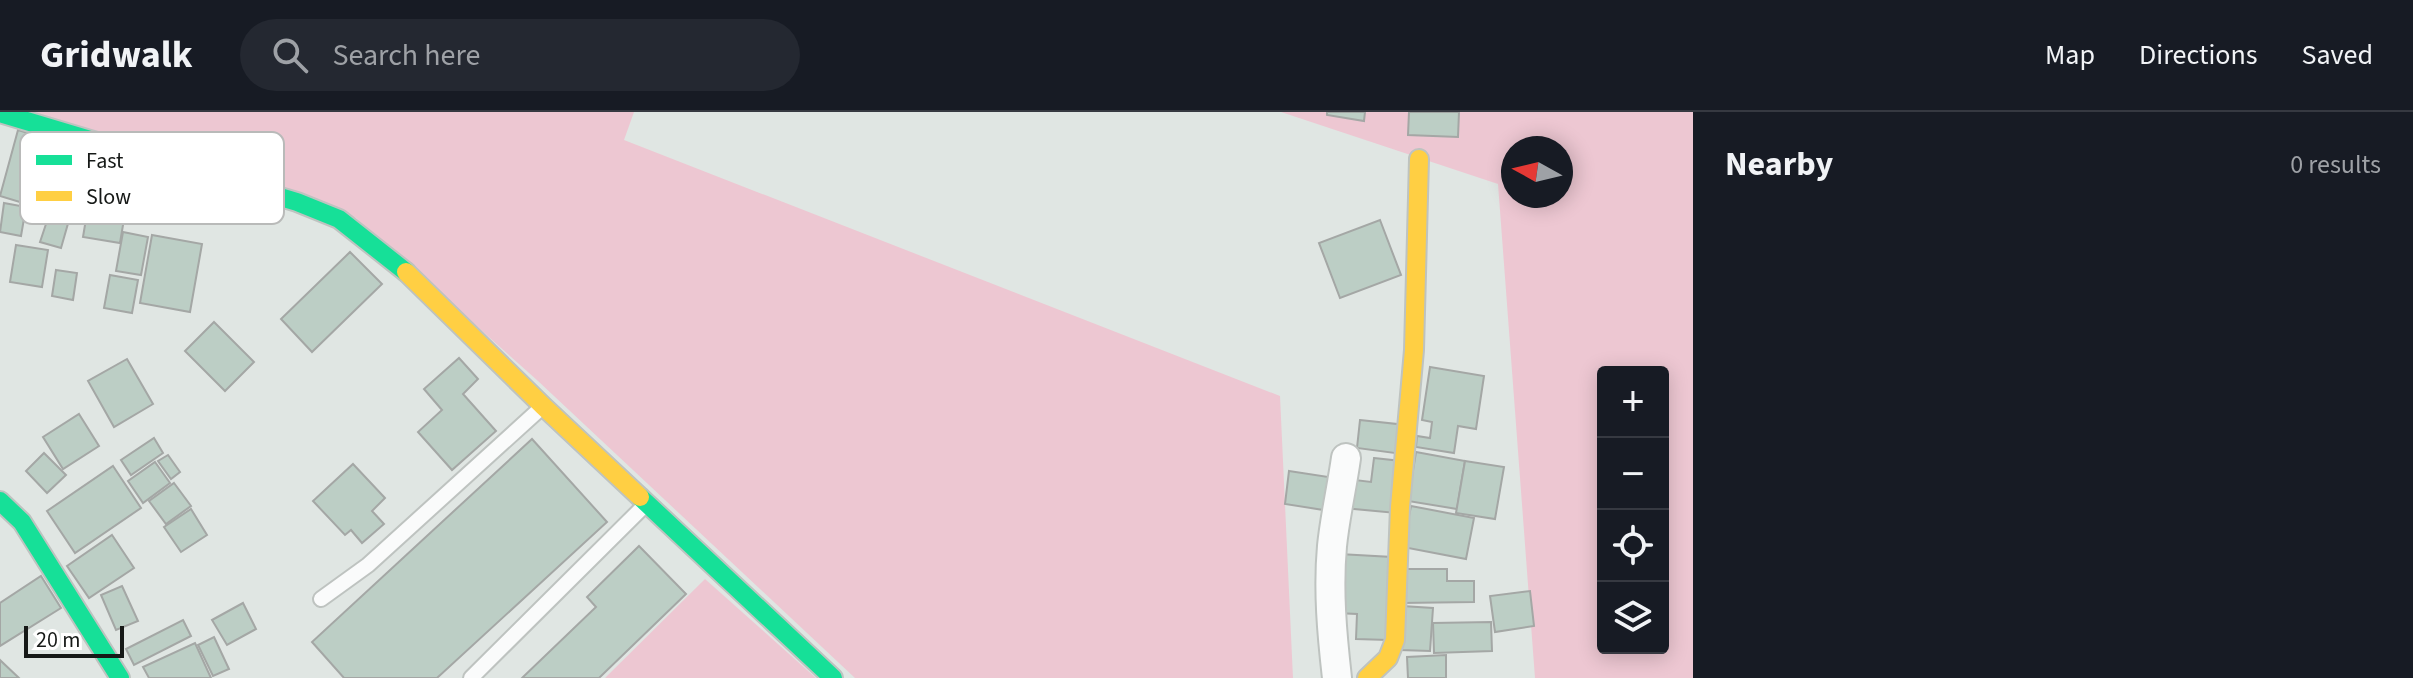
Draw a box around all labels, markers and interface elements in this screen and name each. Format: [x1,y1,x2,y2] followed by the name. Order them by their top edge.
[240,19,800,91] search box
[40,28,192,82] text: Gridwalk
[268,33,312,77] icon: search
[332,34,480,77] text: Search here
[2045,35,2095,75] text: Map
[2139,35,2258,75] text: Directions
[2302,35,2373,75] text: Saved
[20,132,284,224] legend
[1501,136,1573,208] north arrow
[1725,140,1833,189] text: Nearby
[86,145,124,177] text: Fast
[2290,146,2381,183] text: 0 results
[86,181,131,213] text: Slow
[1597,366,1669,654] map controls
[1597,366,1669,438] button: +
[1597,438,1669,510] button: −
[1597,510,1669,582] button: locate
[1597,582,1669,654] button: layers
[24,622,124,658] scale bar
[36,624,81,656] text: 20 m

